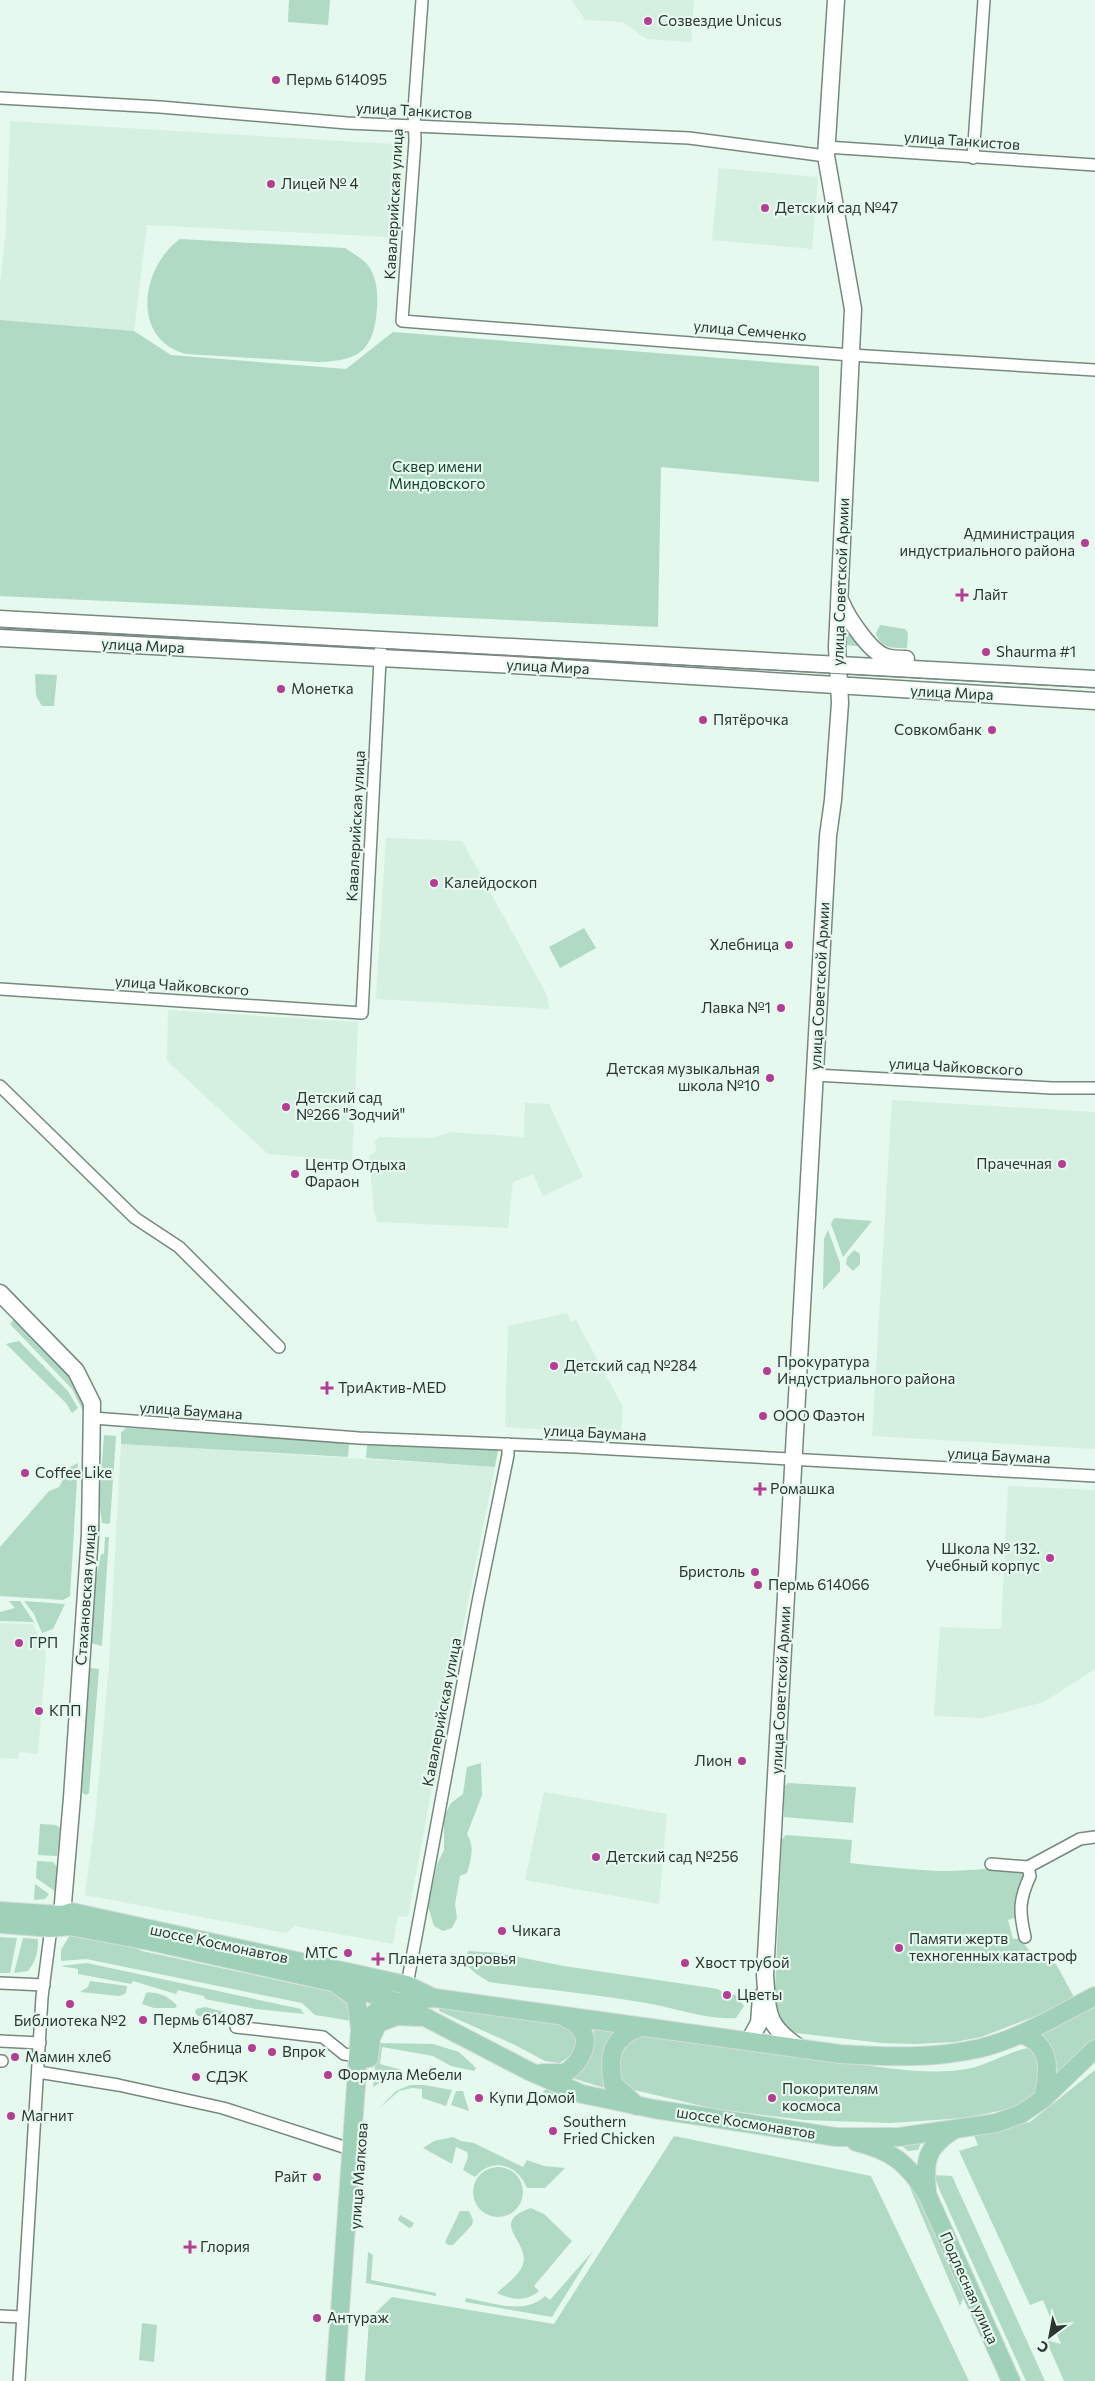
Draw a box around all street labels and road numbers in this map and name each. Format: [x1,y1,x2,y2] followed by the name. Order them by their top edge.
[355,98,473,122] street label: улица Танкистов
[903,127,1021,153] street label: улица Танкистов
[380,128,406,280] street label: Кавалерийская улица
[693,316,808,344] street label: улица Семченко
[828,497,852,666] street label: улица Советской Армии
[101,634,185,656] street label: улица Мира
[506,655,590,677] street label: улица Мира
[910,681,994,703] street label: улица Мира
[342,750,368,902] street label: Кавалерийская улица
[806,901,832,1071] street label: улица Советской Армии
[114,971,250,999] street label: улица Чайковского
[888,1053,1024,1079] street label: улица Чайковского
[139,1397,243,1423] street label: улица Баумана
[543,1420,647,1444] street label: улица Баумана
[947,1443,1051,1467] street label: улица Баумана
[71,1524,99,1666] street label: Стахановская улица
[767,1605,793,1775] street label: улица Советской Армии
[418,1636,464,1788] street label: Кавалерийская улица
[149,1920,290,1966] street label: шоссе Космонавтов
[675,2102,817,2142] street label: шоссе Космонавтов
[345,2122,371,2230] street label: улица Малкова
[937,2229,1003,2347] street label: Подлесная улица

